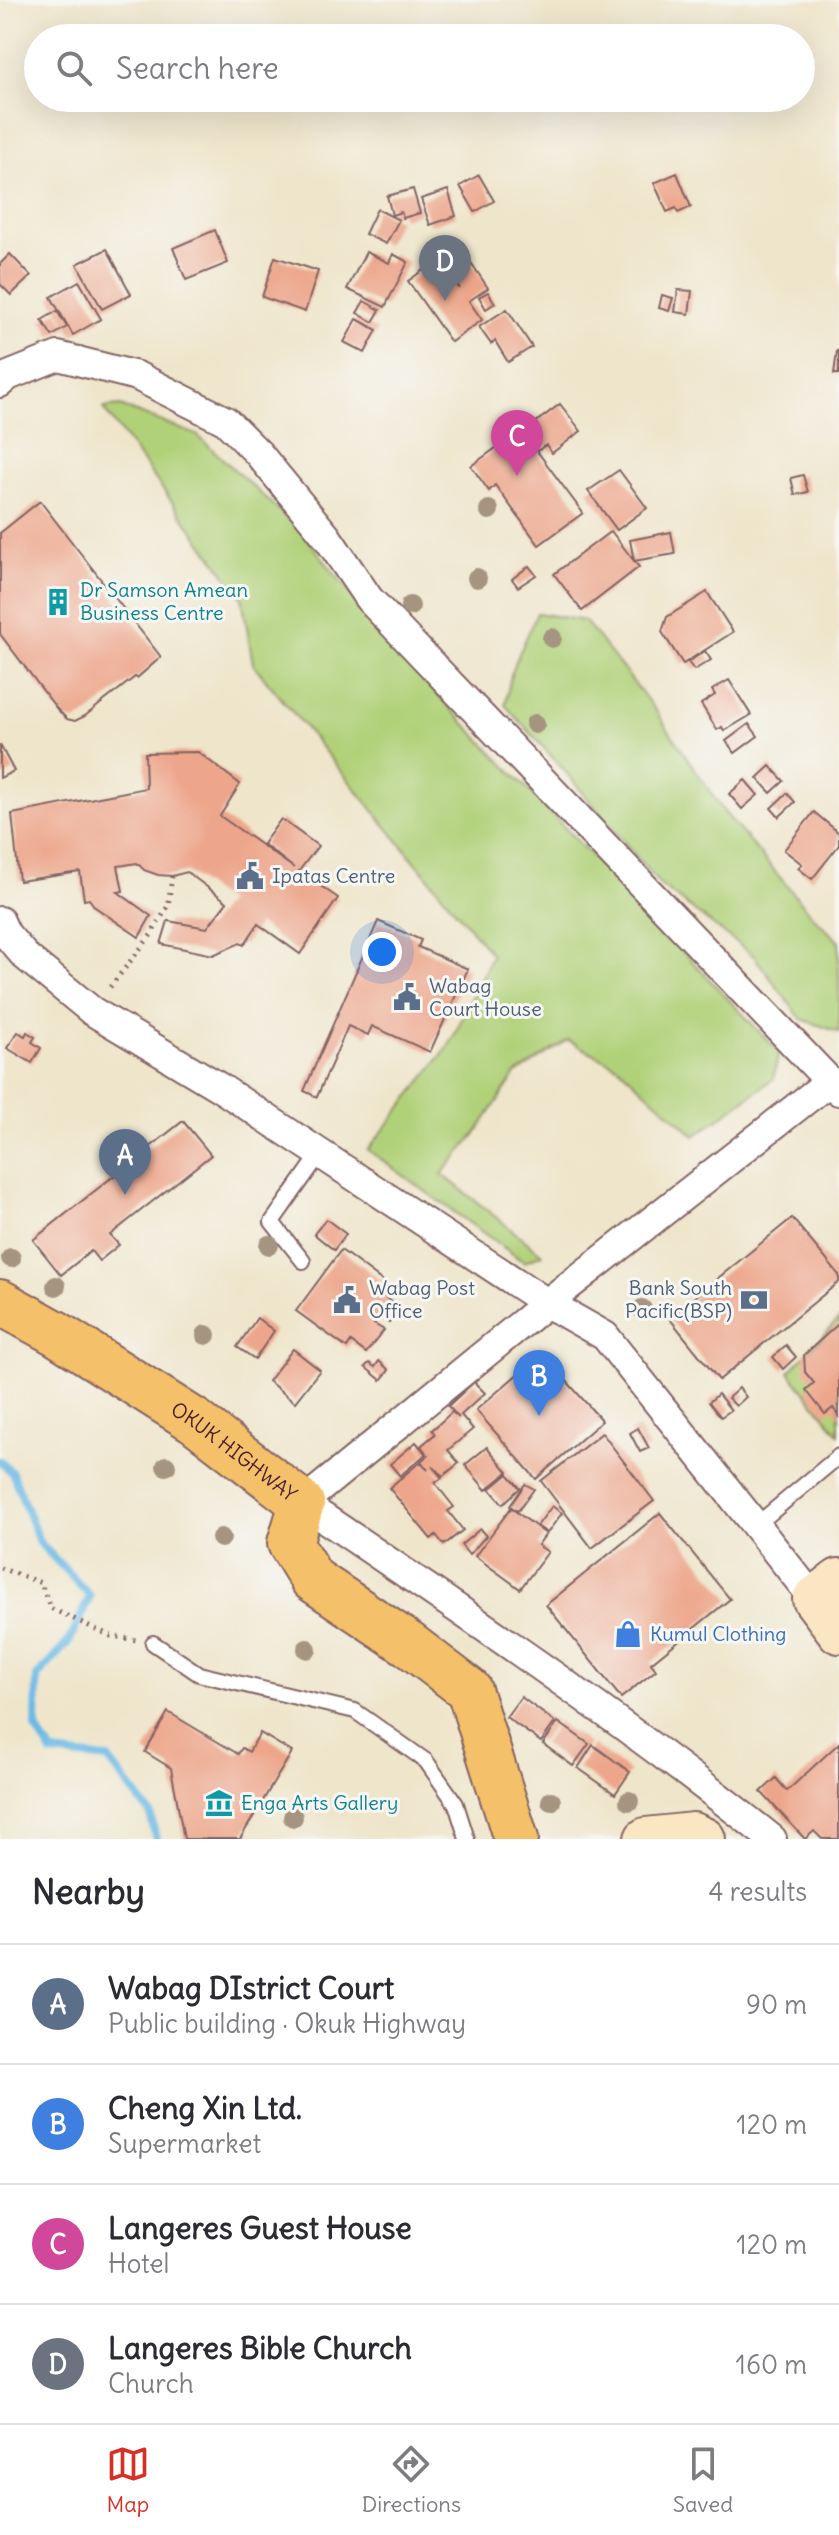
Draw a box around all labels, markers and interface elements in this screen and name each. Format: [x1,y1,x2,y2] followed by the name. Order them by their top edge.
[24,24,815,112] search box
[52,46,96,90] icon: search
[116,49,279,87] text: Search here
[419,235,471,301] pin: D
[491,410,543,476] pin: C
[80,577,248,625] place label: Dr Samson Amean Business Centre
[43,587,73,617] building icon: Dr Samson Amean Business Centre
[235,861,265,891] public building icon: Ipatas Centre
[272,863,395,888] place label: Ipatas Centre
[362,932,402,972] your location
[429,973,542,1021] place label: Wabag Court House
[392,982,422,1012] public building icon: Wabag Court House
[99,1129,151,1195] pin: A
[369,1275,475,1323] place label: Wabag Post Office
[625,1275,732,1323] place label: Bank South Pacific(BSP)
[332,1285,362,1315] public building icon: Wabag Post Office
[739,1285,769,1315] bank icon: Bank South Pacific(BSP)
[513,1350,565,1416] pin: B
[167,1396,302,1507] street label: OKUK HIGHWAY
[613,1619,643,1649] shop icon: Kumul Clothing
[650,1621,786,1646] place label: Kumul Clothing
[204,1788,234,1818] museum icon: Enga Arts Gallery
[241,1790,398,1815] place label: Enga Arts Gallery
[32,1870,145,1913] text: Nearby
[709,1875,807,1908] text: 4 results
[108,1969,394,2007] text: Wabag DIstrict Court
[50,1988,66,2021] text: A
[746,1988,807,2021] text: 90 m
[108,2007,466,2040] text: Public building · Okuk Highway
[108,2089,302,2127] text: Cheng Xin Ltd.
[49,2108,67,2141] text: B
[736,2108,807,2141] text: 120 m
[108,2127,261,2160] text: Supermarket
[108,2209,412,2247] text: Langeres Guest House
[49,2228,67,2261] text: C
[736,2228,807,2261] text: 120 m
[108,2247,169,2280] text: Hotel
[108,2329,412,2367] text: Langeres Bible Church
[49,2348,67,2381] text: D
[736,2348,807,2381] text: 160 m
[108,2367,194,2400] text: Church
[106,2442,150,2518] tab: Map
[362,2442,461,2518] tab: Directions
[673,2442,733,2518] tab: Saved

